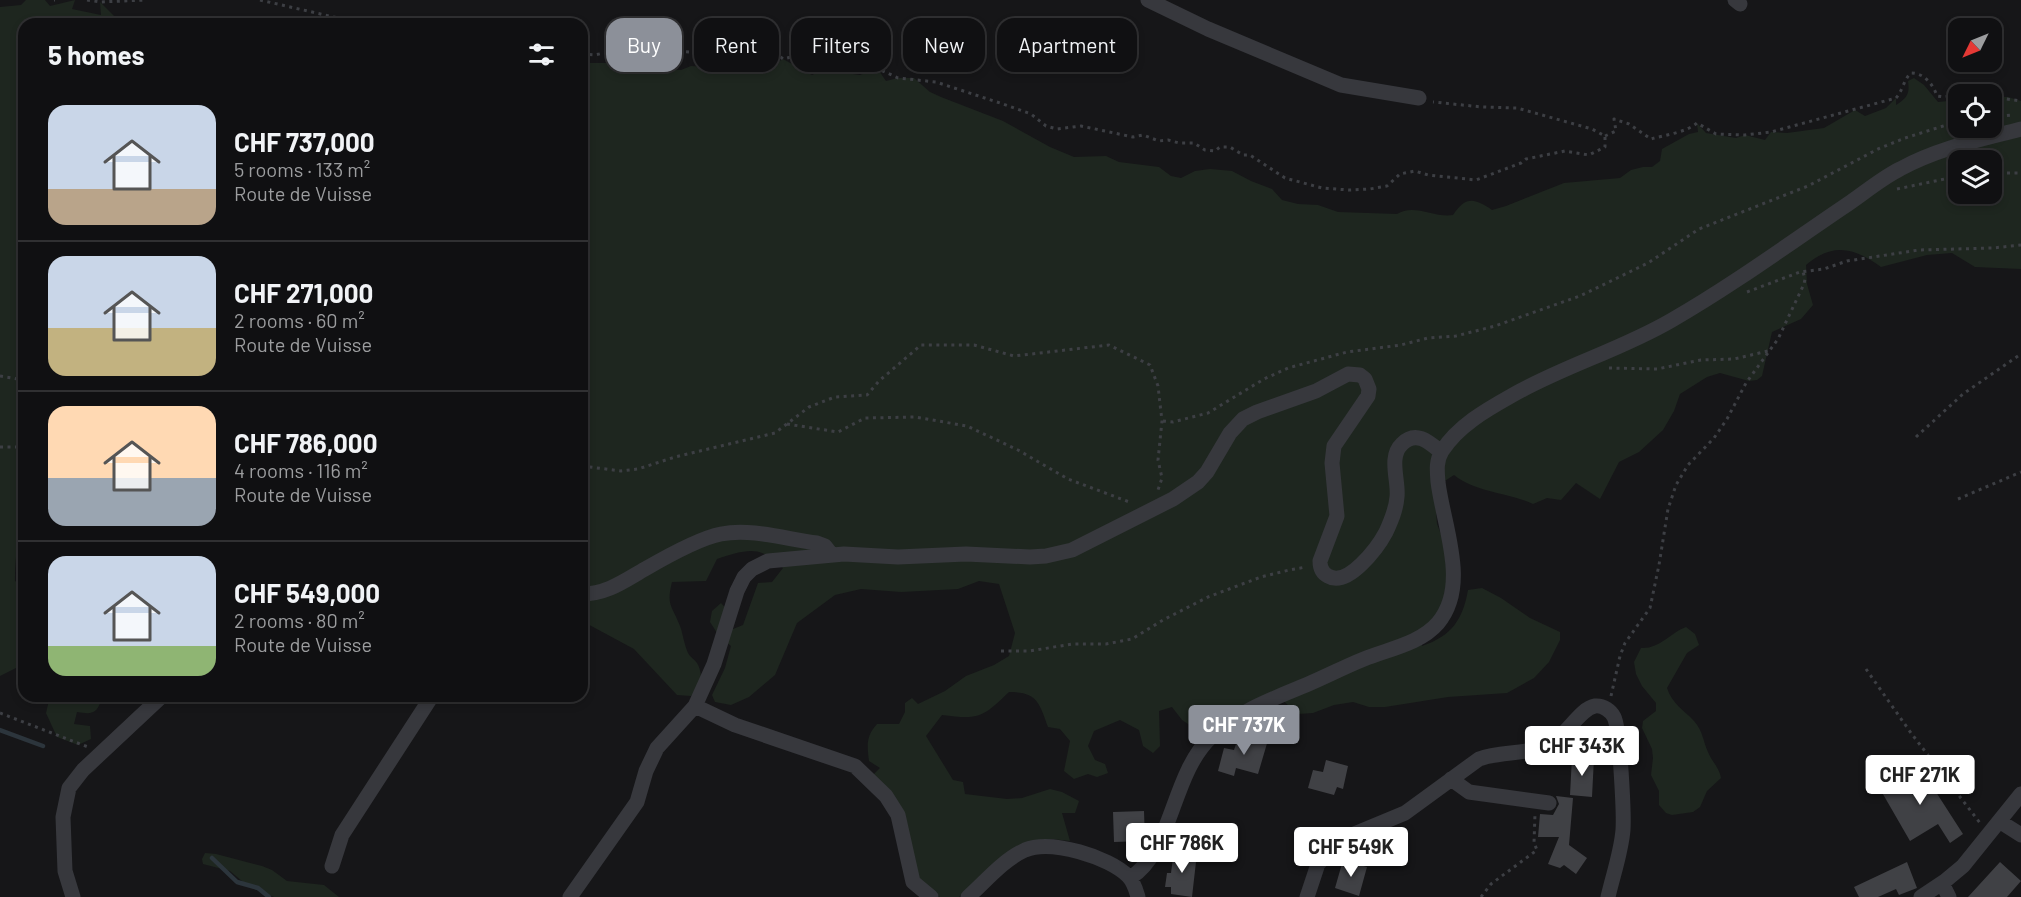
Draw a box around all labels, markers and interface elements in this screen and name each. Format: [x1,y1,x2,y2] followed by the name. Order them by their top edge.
[606,18,682,72] chip: Buy
[694,18,779,72] chip: Rent
[791,18,891,72] chip: Filters
[903,18,985,72] chip: New
[997,18,1137,72] chip: Apartment
[1948,18,2002,72] north arrow
[1948,18,2002,204] map controls
[525,38,558,71] icon: filters
[48,39,145,70] text: 5 homes
[1948,84,2002,138] button: locate
[234,126,375,157] text: CHF 737,000
[96,129,168,201] icon: home
[1948,150,2002,204] button: layers
[234,157,370,181] text: 5 rooms · 133 m²
[234,181,372,205] text: Route de Vuisse
[234,277,373,308] text: CHF 271,000
[96,280,168,352] icon: home
[234,308,365,332] text: 2 rooms · 60 m²
[234,332,372,356] text: Route de Vuisse
[234,427,378,458] text: CHF 786,000
[96,430,168,502] icon: home
[234,458,368,482] text: 4 rooms · 116 m²
[234,482,372,506] text: Route de Vuisse
[234,577,380,608] text: CHF 549,000
[96,580,168,652] icon: home
[234,608,365,632] text: 2 rooms · 80 m²
[234,632,372,656] text: Route de Vuisse
[1182,705,1306,756] pin: CHF 737K
[1202,712,1286,736] text: CHF 737K
[1520,726,1644,777] pin: CHF 343K
[1539,733,1625,757] text: CHF 343K
[1858,755,1982,806] pin: CHF 271K
[1880,762,1960,786] text: CHF 271K
[1120,823,1244,874] pin: CHF 786K
[1289,827,1413,878] pin: CHF 549K
[1140,830,1224,854] text: CHF 786K
[1308,834,1394,858] text: CHF 549K

